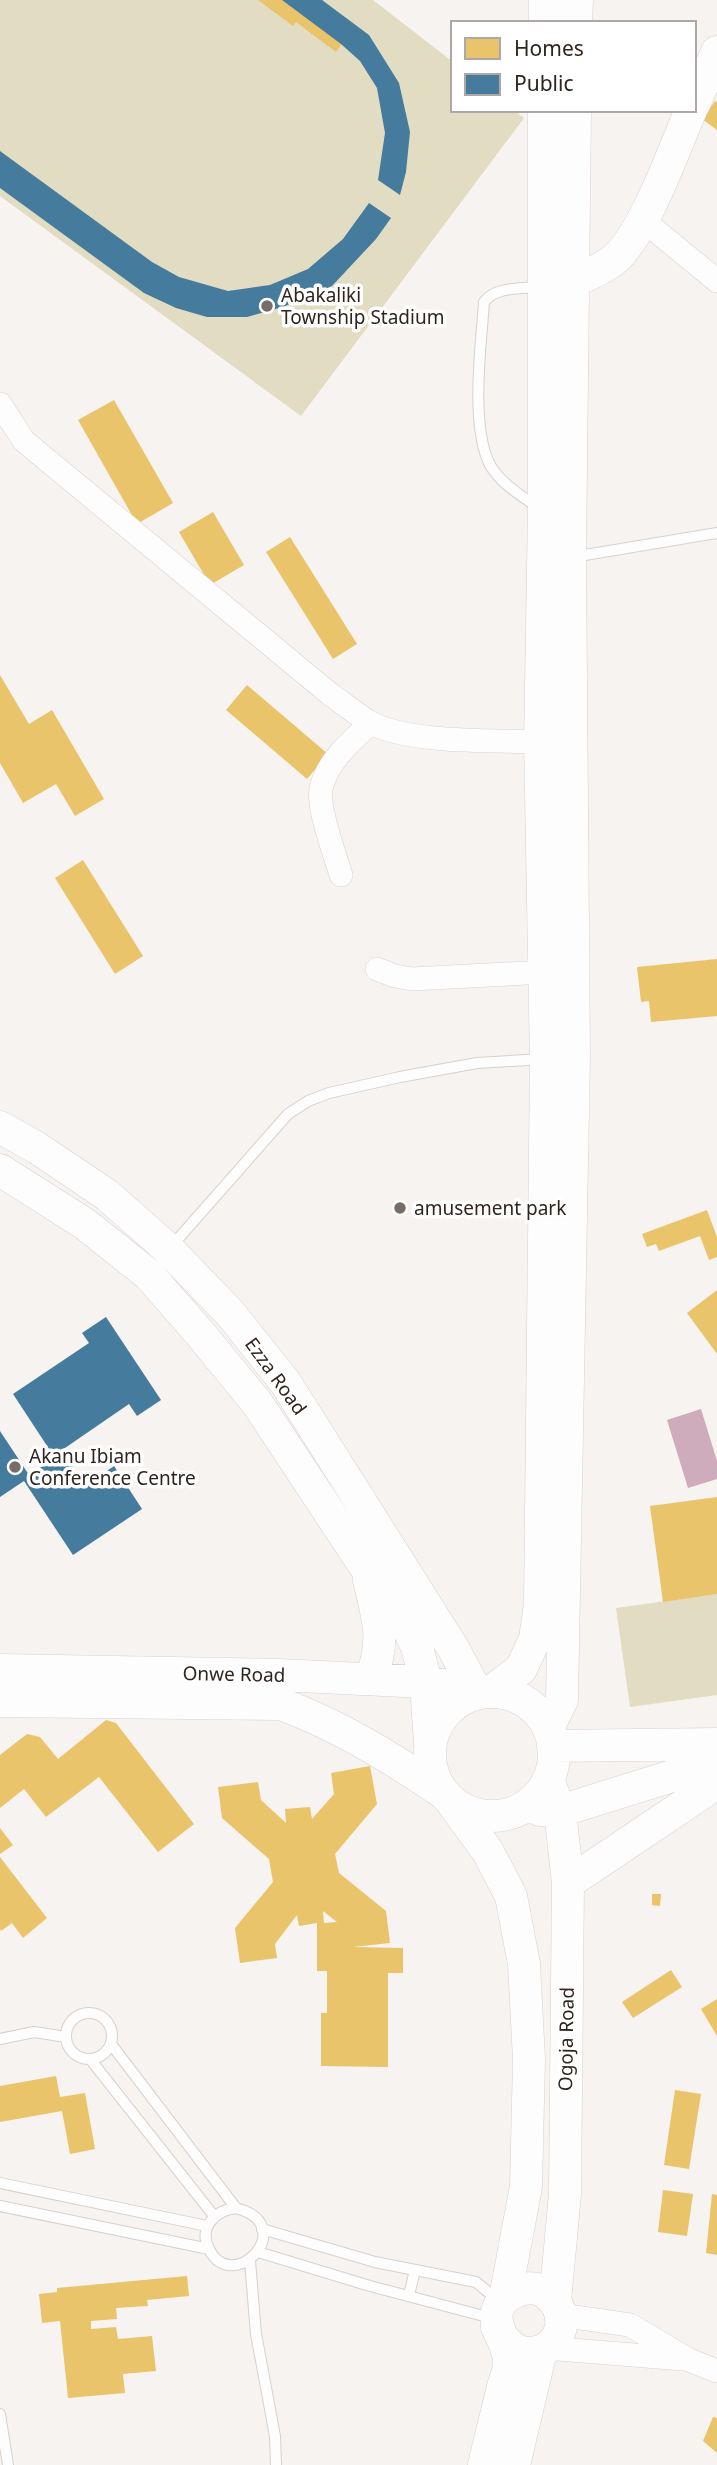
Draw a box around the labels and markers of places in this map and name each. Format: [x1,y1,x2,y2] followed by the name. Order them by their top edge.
[281,282,444,330] place label: Abakaliki Township Stadium
[259,298,275,314] marker: Abakaliki Township Stadium
[414,1195,566,1221] place label: amusement park
[392,1200,408,1216] marker: amusement park
[29,1443,196,1491] place label: Akanu Ibiam Conference Centre
[7,1459,23,1475] marker: Akanu Ibiam Conference Centre

